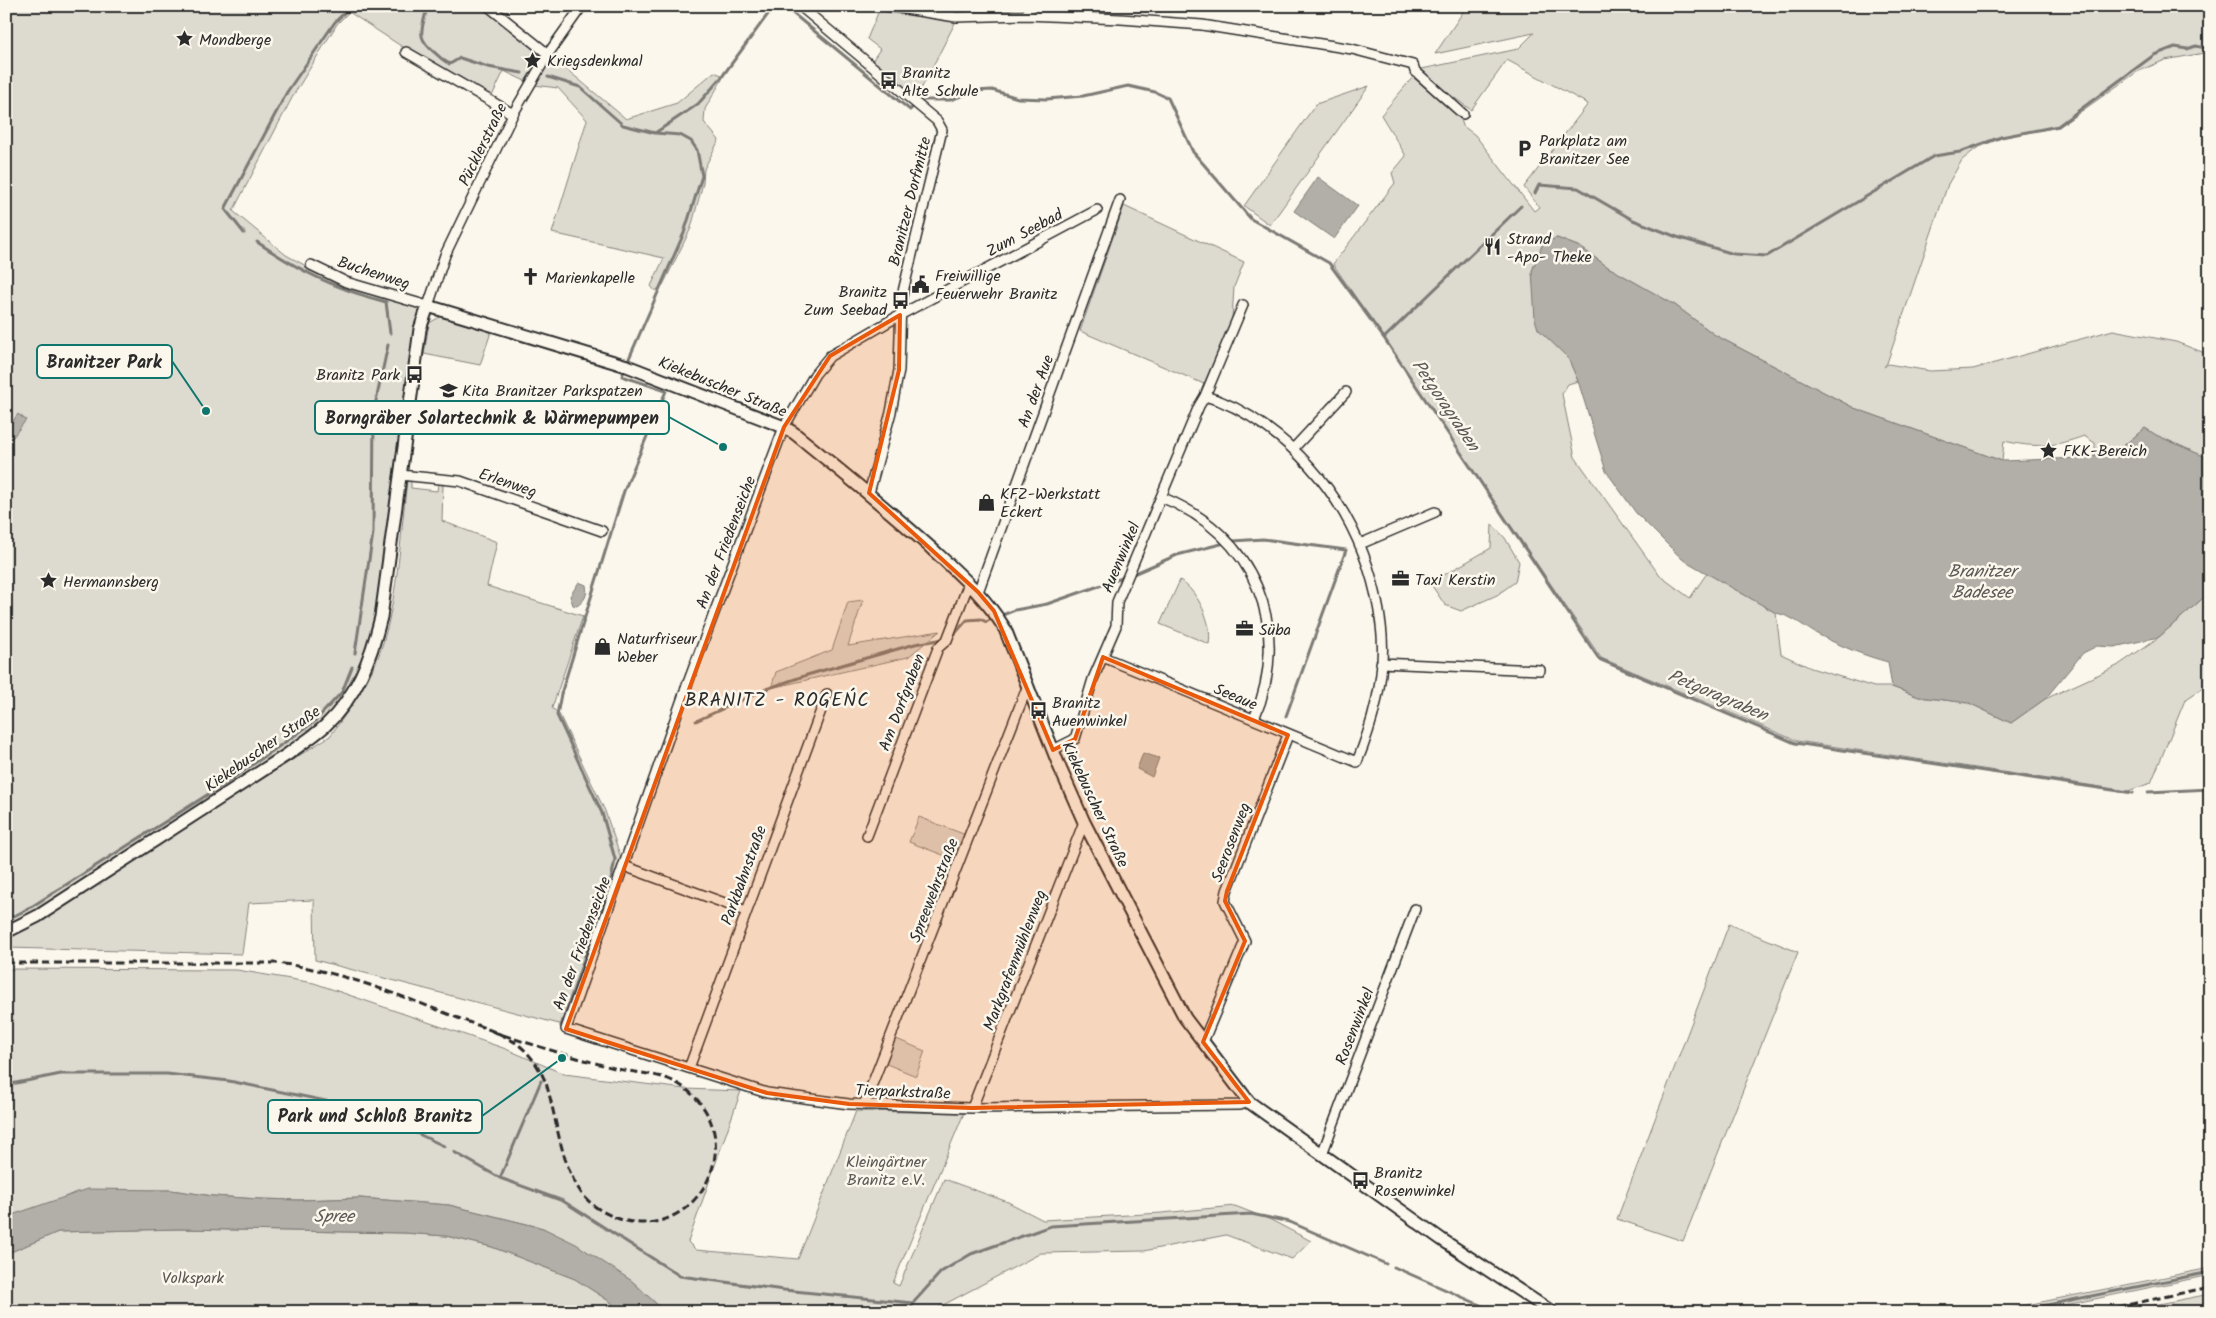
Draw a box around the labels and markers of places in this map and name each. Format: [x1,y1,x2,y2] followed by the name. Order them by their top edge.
[199,28,271,53] place label: Mondberge
[175,29,195,49] place icon: Mondberge
[547,49,643,74] place label: Kriegsdenkmal
[523,50,543,70] place icon: Kriegsdenkmal
[902,61,978,104] place label: Branitz Alte Schule
[878,71,898,91] bus stop icon: Branitz Alte Schule
[1539,129,1629,172] place label: Parkplatz am Branitzer See
[1515,139,1535,159] parking icon: Parkplatz am Branitzer See
[1507,227,1592,270] place label: Strand -Apo- Theke
[1483,237,1503,257] restaurant icon: Strand -Apo- Theke
[935,264,1058,307] place label: Freiwillige Feuerwehr Branitz
[545,266,635,291] place label: Marienkapelle
[521,267,541,287] church icon: Marienkapelle
[911,274,931,294] public building icon: Freiwillige Feuerwehr Branitz
[803,280,888,323] place label: Branitz Zum Seebad
[891,290,911,310] bus stop icon: Branitz Zum Seebad
[37,345,172,378] callout: Branitzer Park
[316,363,400,388] place label: Branitz Park
[404,364,424,384] bus stop icon: Branitz Park
[462,379,643,404] place label: Kita Branitzer Parkspatzen
[438,380,458,400] school or university icon: Kita Branitzer Parkspatzen
[315,401,669,434] callout: Borngräber Solartechnik & Wärmepumpen
[2063,439,2147,464] place label: FKK-Bereich
[2039,440,2059,460] place icon: FKK-Bereich
[1000,482,1101,525] place label: KFZ-Werkstatt Eckert
[976,492,996,512] shop icon: KFZ-Werkstatt Eckert
[1415,568,1495,593] place label: Taxi Kerstin
[1391,569,1411,589] office icon: Taxi Kerstin
[63,570,159,595] place label: Hermannsberg
[39,571,59,591] place icon: Hermannsberg
[1259,618,1291,643] place label: Süba
[1235,619,1255,639] office icon: Süba
[617,627,698,670] place label: Naturfriseur Weber
[593,637,613,657] shop icon: Naturfriseur Weber
[1052,691,1127,734] place label: Branitz Auenwinkel
[1028,701,1048,721] bus stop icon: Branitz Auenwinkel
[268,1100,482,1133] callout: Park und Schloß Branitz
[1374,1161,1455,1204] place label: Branitz Rosenwinkel
[1350,1171,1370,1191] bus stop icon: Branitz Rosenwinkel

